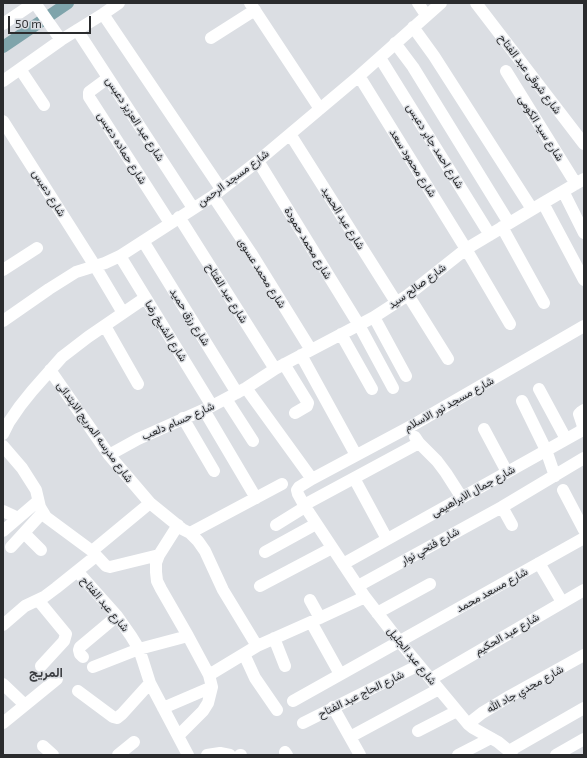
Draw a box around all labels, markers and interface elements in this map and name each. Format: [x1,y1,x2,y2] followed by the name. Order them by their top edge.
[10,8,93,34] scale bar
[15,16,42,30] text: 50 m
[496,32,564,116] street label: شارع شوقى عبد الفتاح
[103,74,167,164] street label: شارع عبد العزيز دعبس
[516,93,566,163] street label: شارع سيد الكومى
[404,101,466,191] street label: شارع احمد جابر دعبس
[95,110,149,186] street label: شارع حماده دعبس
[387,127,439,199] street label: شارع محمود سعد
[195,147,271,209] street label: شارع مسجد الرحمن
[29,167,69,219] street label: شارع دعبس
[318,184,368,252] street label: شارع عبد الحميد
[281,205,335,281] street label: شارع محمد حمودة
[235,235,289,311] street label: شارع محمد عسوى
[203,261,251,325] street label: شارع عبد الفتاح
[385,261,449,311] street label: شارع صالح سيد
[167,286,213,348] street label: شارع رزق حميد
[142,298,190,364] street label: شارع الشيخ رضا
[402,374,496,434] street label: شارع مسجد نور الاسلام
[54,379,136,485] street label: شارع مدرسه المريج الابتدائى
[140,399,216,443] street label: شارع حسام دلعب
[429,462,517,520] street label: شارع جمال الابراهيمى
[398,524,462,568] street label: شارع فتحي نوار
[454,565,530,615] street label: شارع مسعد محمد
[78,574,132,634] street label: شارع عبد الفتاح
[472,610,542,658] street label: شارع عبد الحكيم
[385,624,439,688] street label: شارع عبد الجليل
[484,662,566,716] street label: شارع مجدي جاد الله
[29,665,63,681] district label: المريج
[316,667,406,721] street label: شارع الحاج عبد الفتاح

